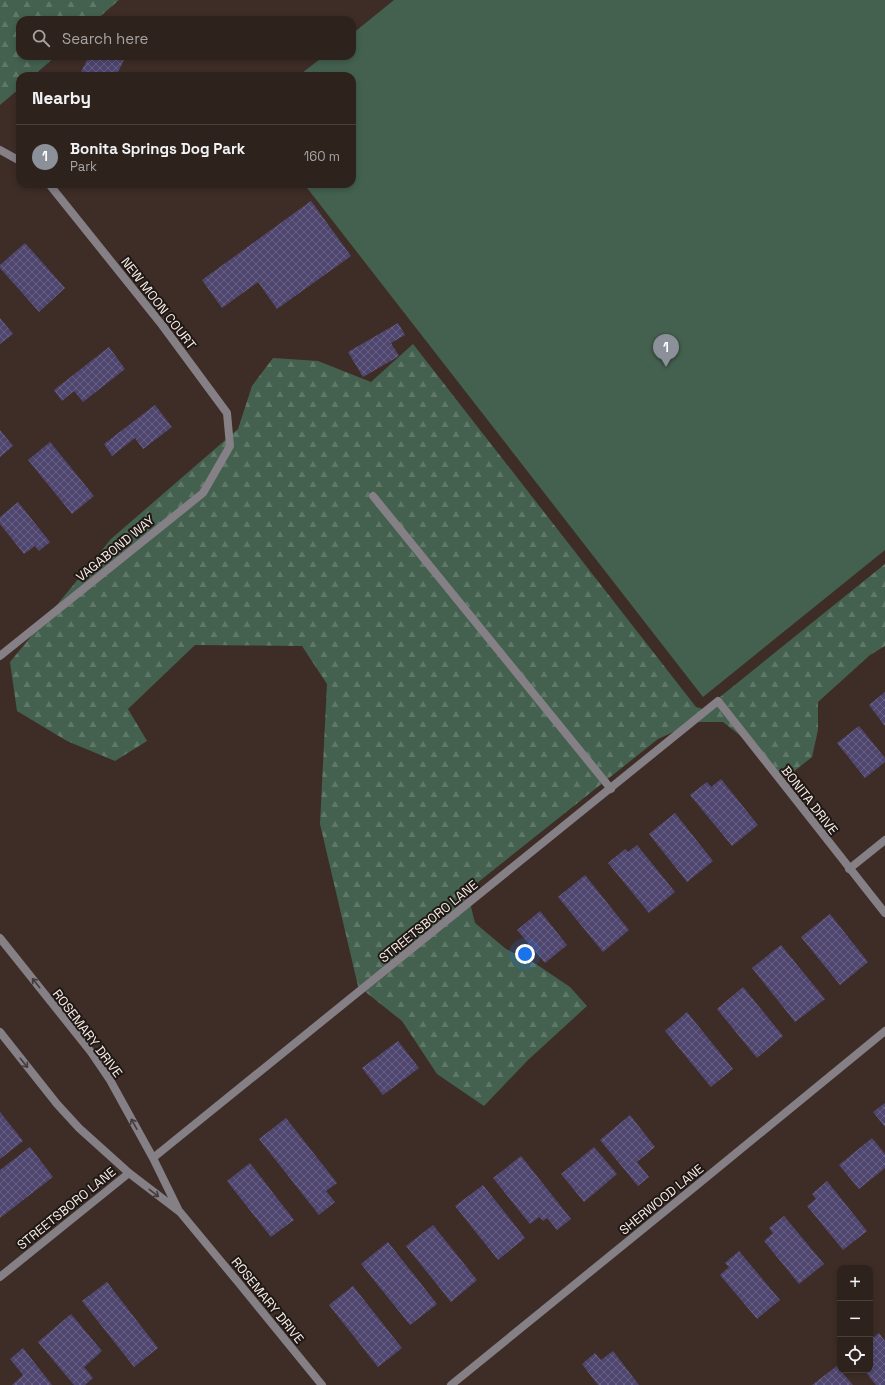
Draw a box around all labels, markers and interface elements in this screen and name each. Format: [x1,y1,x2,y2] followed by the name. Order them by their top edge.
[16,16,356,60] search box
[30,27,52,49] icon: search
[62,29,148,48] text: Search here
[32,87,91,109] text: Nearby
[70,139,245,158] text: Bonita Springs Dog Park
[42,148,48,165] text: 1
[304,148,340,165] text: 160 m
[70,158,97,175] text: Park
[117,254,200,353] street label: NEW MOON COURT
[653,334,679,367] pin: 1
[73,511,158,585] street label: VAGABOND WAY
[778,763,842,838] street label: BONITA DRIVE
[375,876,481,966] street label: STREETSBORO LANE
[515,944,535,964] your location
[32,978,40,989] one-way arrow
[49,986,126,1081] street label: ROSEMARY DRIVE
[20,1057,29,1068] one-way arrow
[130,1118,138,1130] one-way arrow
[616,1160,707,1239] street label: SHERWOOD LANE
[13,1163,119,1253] street label: STREETSBORO LANE
[149,1188,160,1197] one-way arrow
[228,1254,308,1347] street label: ROSEMARY DRIVE
[837,1265,873,1373] map controls
[837,1265,873,1301] button: +
[837,1301,873,1337] button: −
[837,1337,873,1373] button: locate

